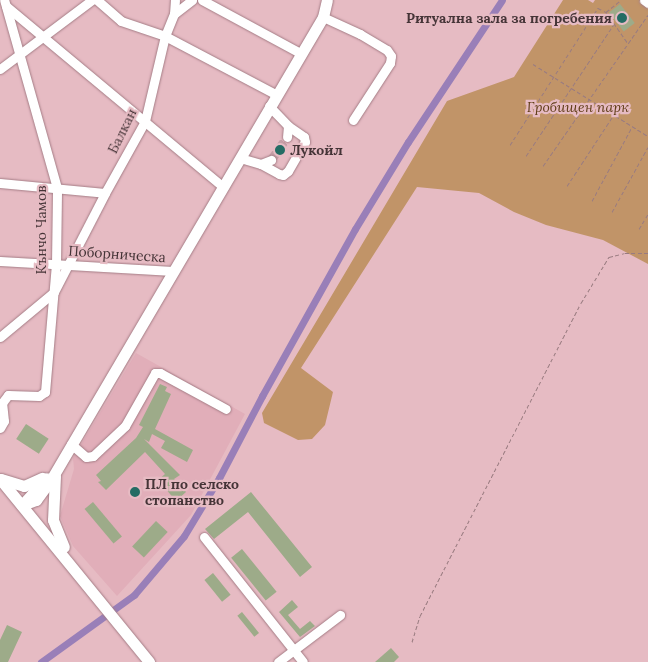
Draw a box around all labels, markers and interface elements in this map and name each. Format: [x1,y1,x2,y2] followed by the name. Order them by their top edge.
[406,10,612,26] place label: Ритуална зала за погребения
[616,12,628,24] marker: Ритуална зала за погребения
[527,99,629,115] park label: Гробищен парк
[104,106,140,156] street label: Балкан
[290,142,343,158] place label: Лукойл
[274,144,286,156] marker: Лукойл
[33,186,49,274] street label: Кънчо Чамов
[68,242,166,266] street label: Поборническа
[145,476,239,508] place label: ПЛ по селско стопанство
[129,486,141,498] marker: ПЛ по селско стопанство

